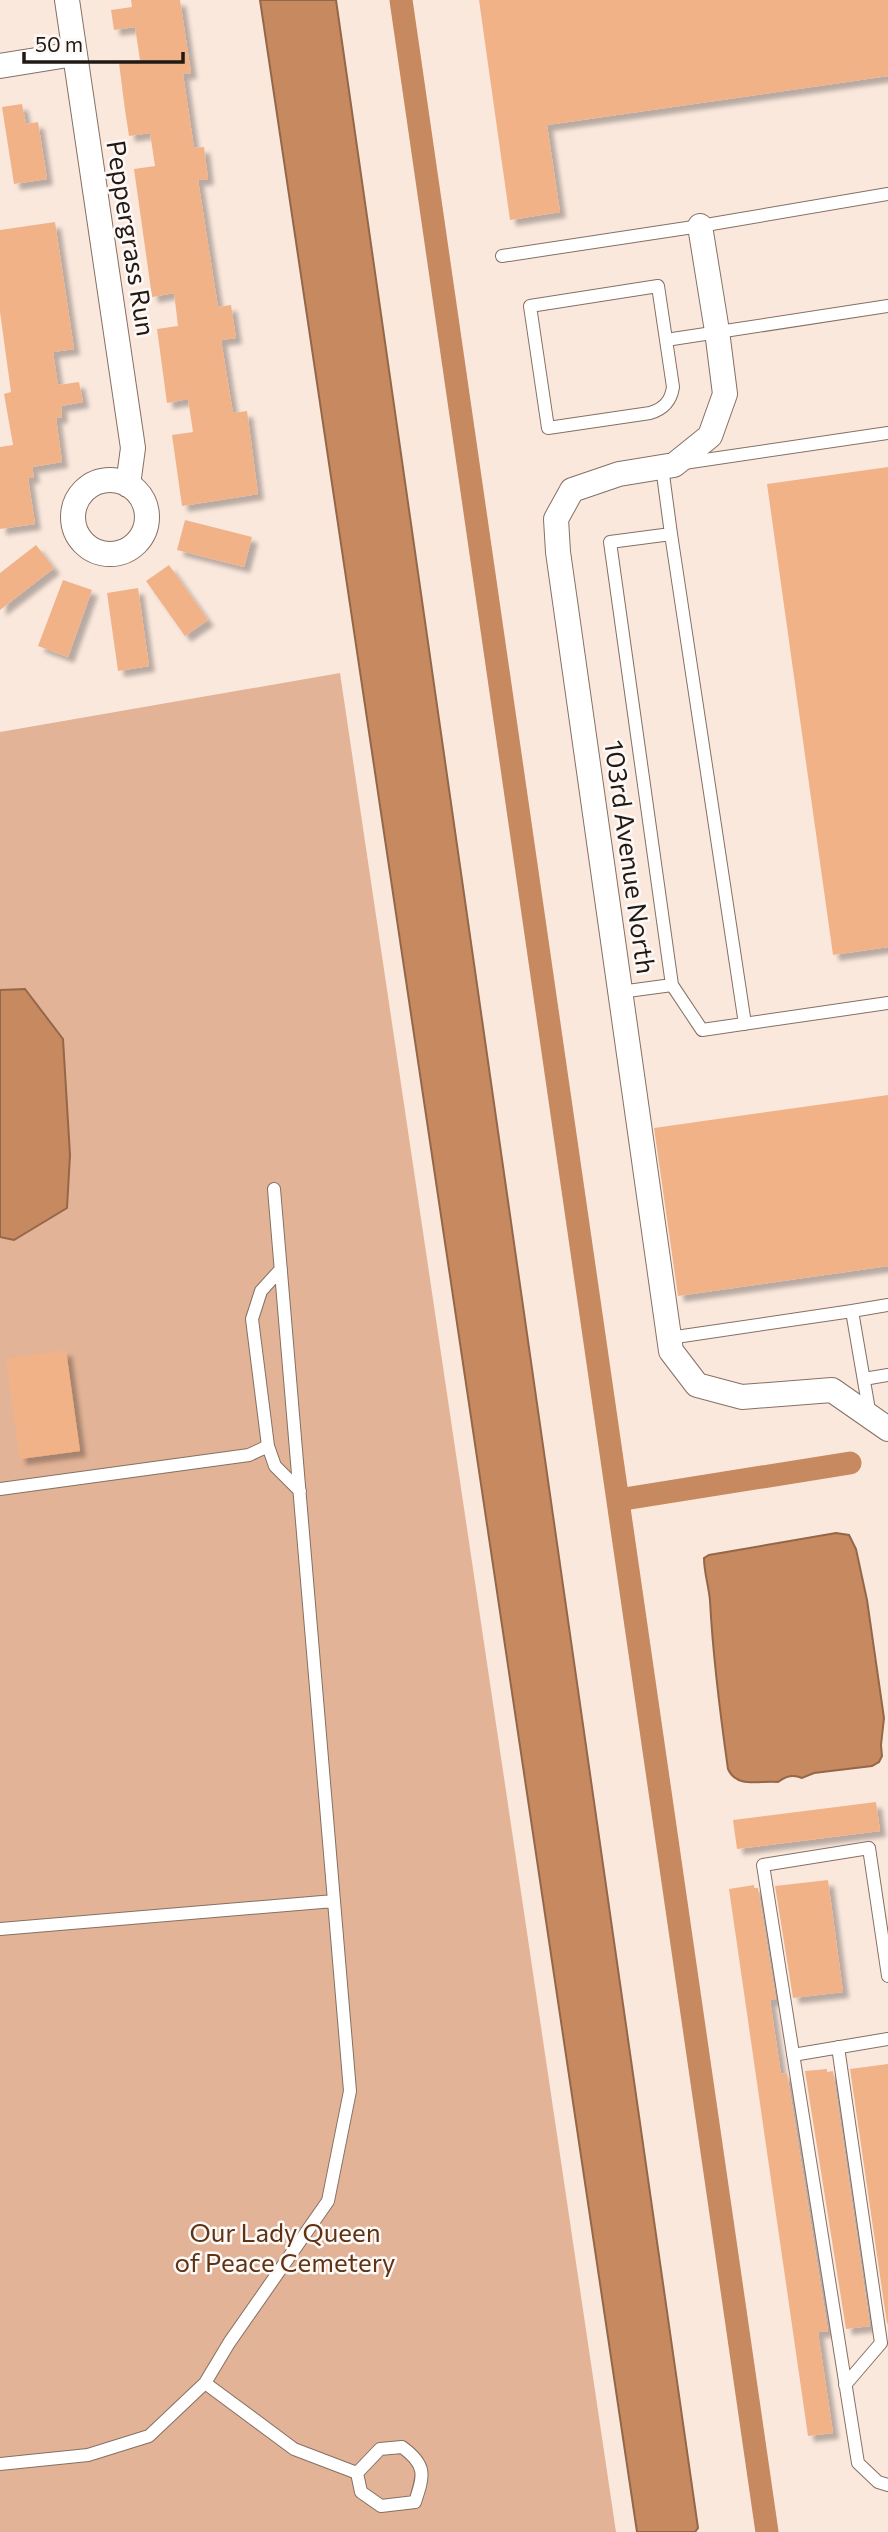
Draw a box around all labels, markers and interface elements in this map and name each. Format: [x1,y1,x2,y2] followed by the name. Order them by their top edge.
[24,21,184,65] scale bar
[35,31,83,56] text: 50 m
[101,138,163,338] street label: Peppergrass Run
[599,738,663,976] street label: 103rd Avenue North
[174,2216,396,2277] park label: Our Lady Queen of Peace Cemetery

